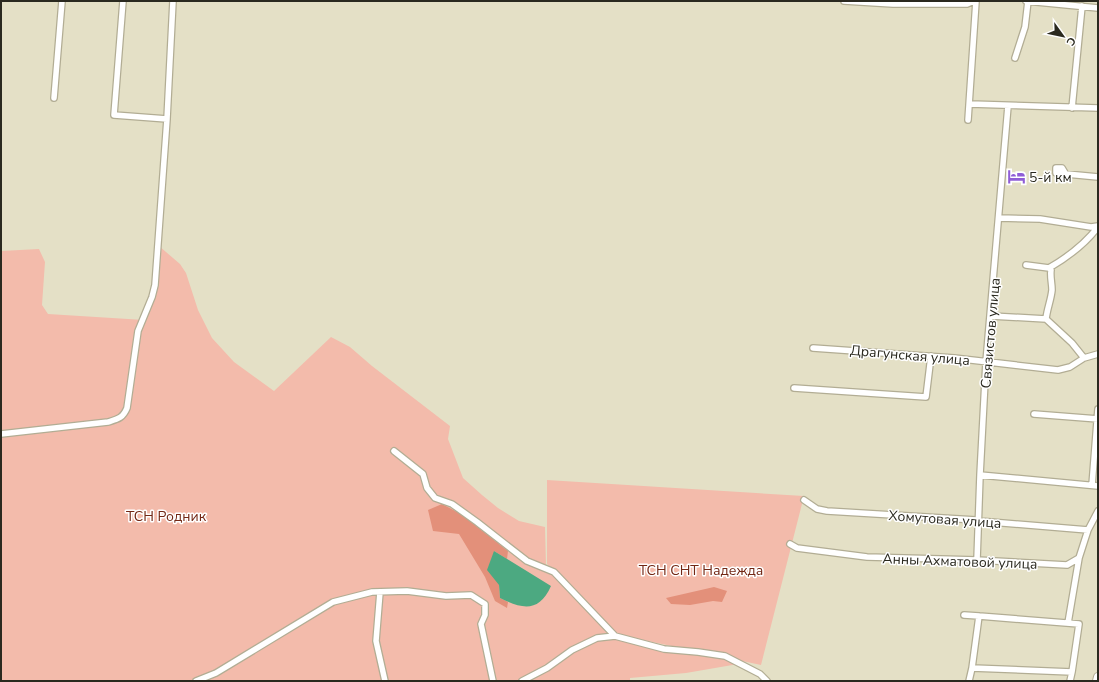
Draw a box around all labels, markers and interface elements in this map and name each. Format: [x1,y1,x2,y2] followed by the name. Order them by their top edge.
[1043,16,1083,56] north arrow
[1062,34,1079,49] text: С
[1006,167,1026,187] hotel icon: 5-й км
[1029,168,1072,187] place label: 5-й км
[976,277,1005,389] street label: Связистов улица
[849,341,971,370] street label: Драгунская улица
[888,506,1002,533] street label: Хомутовая улица
[126,507,207,526] park label: ТСН Родник
[882,549,1038,574] street label: Анны Ахматовой улица
[639,561,763,580] park label: ТСН СНТ Надежда

